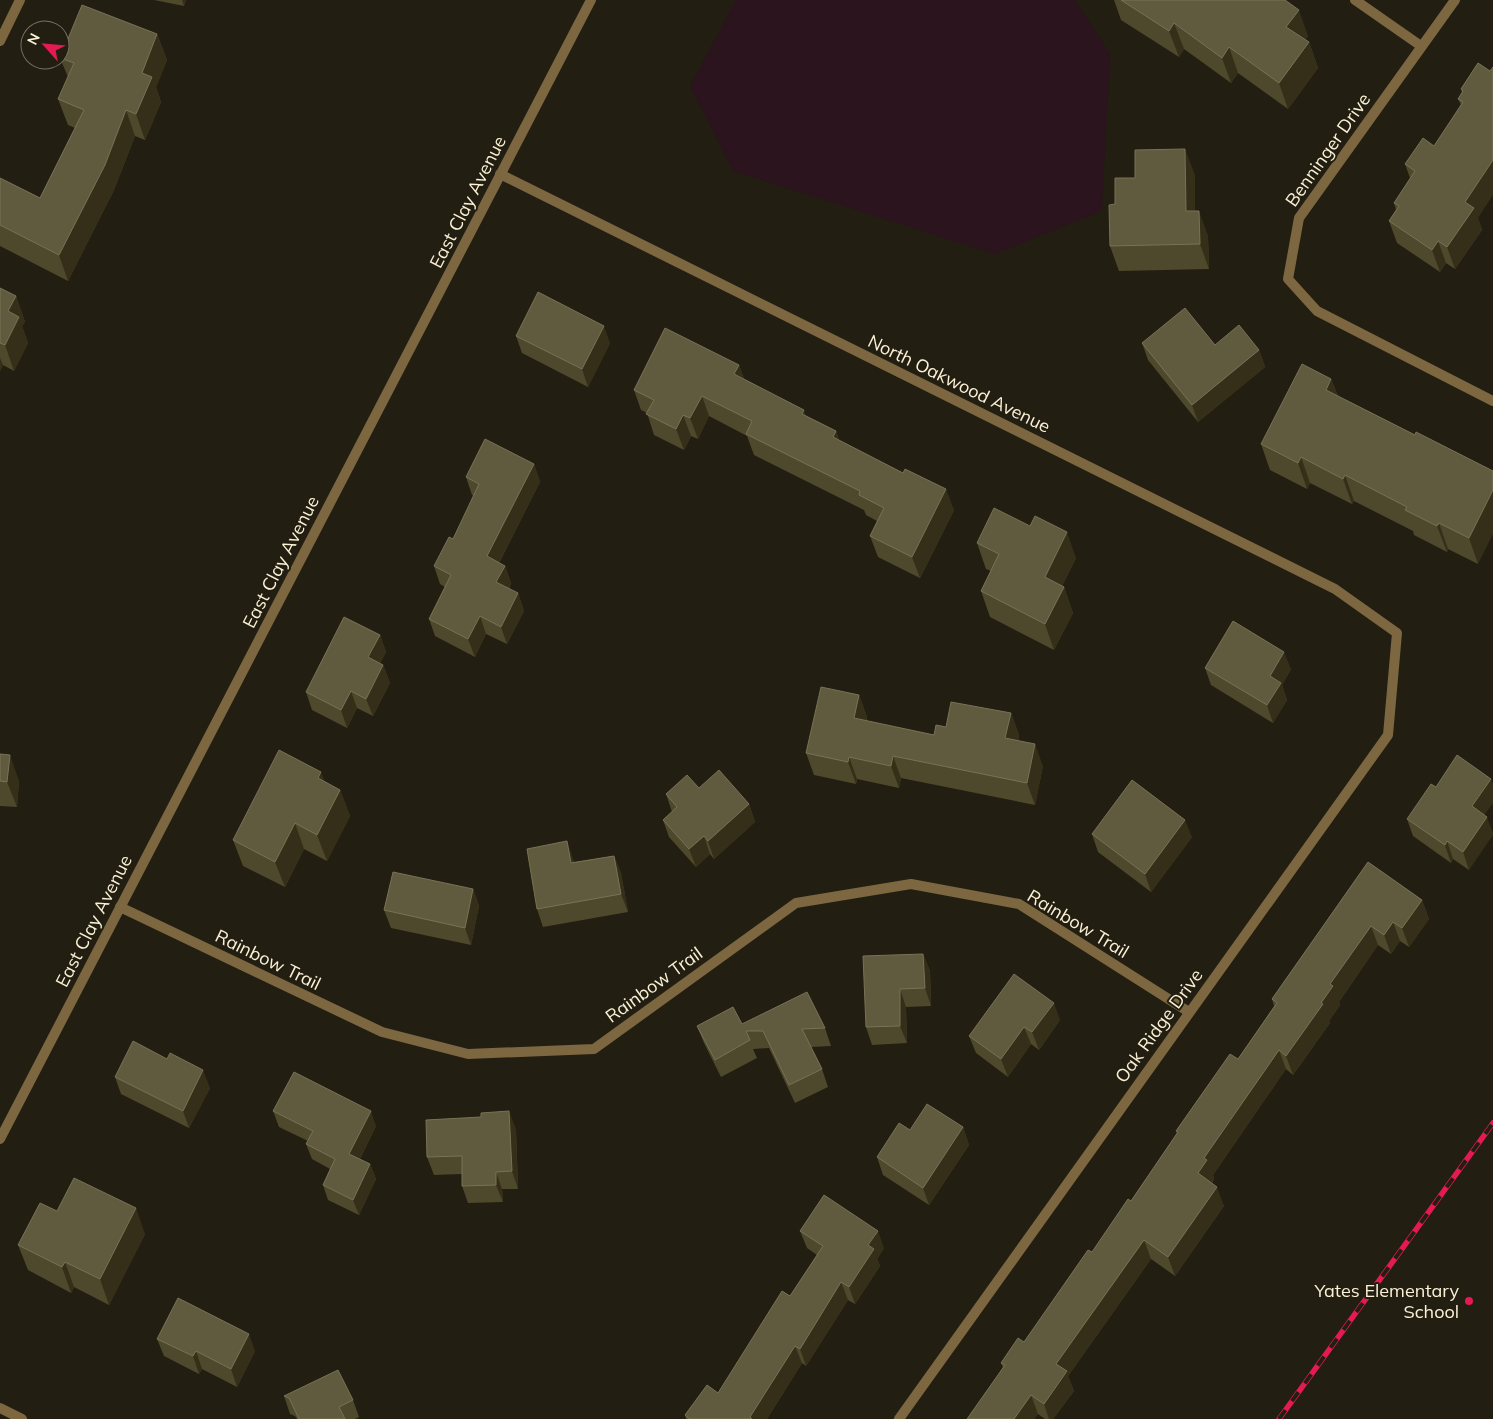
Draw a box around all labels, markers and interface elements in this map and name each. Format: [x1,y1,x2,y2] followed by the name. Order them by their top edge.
[20,20,70,70] north arrow
[23,30,44,48] text: N
[1280,89,1375,211] street label: Benninger Drive
[424,132,511,272] street label: East Clay Avenue
[864,329,1054,438] street label: North Oakwood Avenue
[237,492,324,632] street label: East Clay Avenue
[50,851,137,991] street label: East Clay Avenue
[1023,884,1133,963] street label: Rainbow Trail
[212,924,325,995] street label: Rainbow Trail
[601,942,707,1028] street label: Rainbow Trail
[1110,964,1208,1087] street label: Oak Ridge Drive
[1313,1279,1459,1323] place label: Yates Elementary School
[1463,1295,1475,1307] marker: Yates Elementary School

